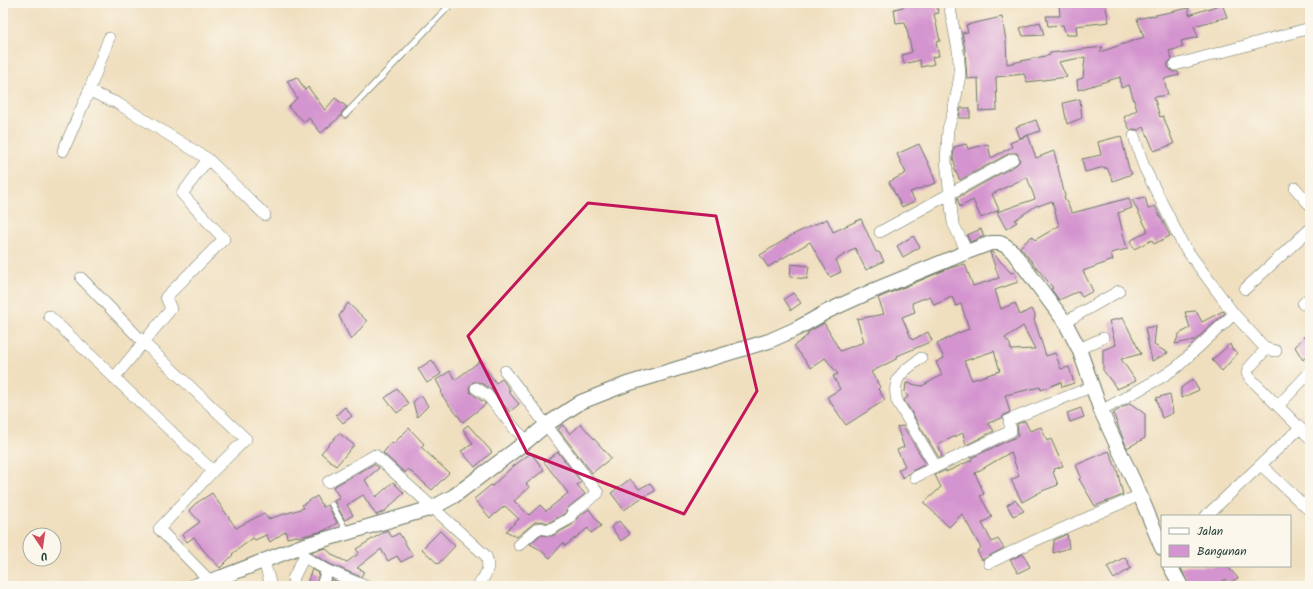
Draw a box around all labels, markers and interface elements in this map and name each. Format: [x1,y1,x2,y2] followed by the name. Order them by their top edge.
[1161,515,1291,567] legend
[1197,522,1223,541] text: Jalan
[22,527,62,567] north arrow
[1197,542,1247,561] text: Bangunan
[38,546,49,565] text: U

